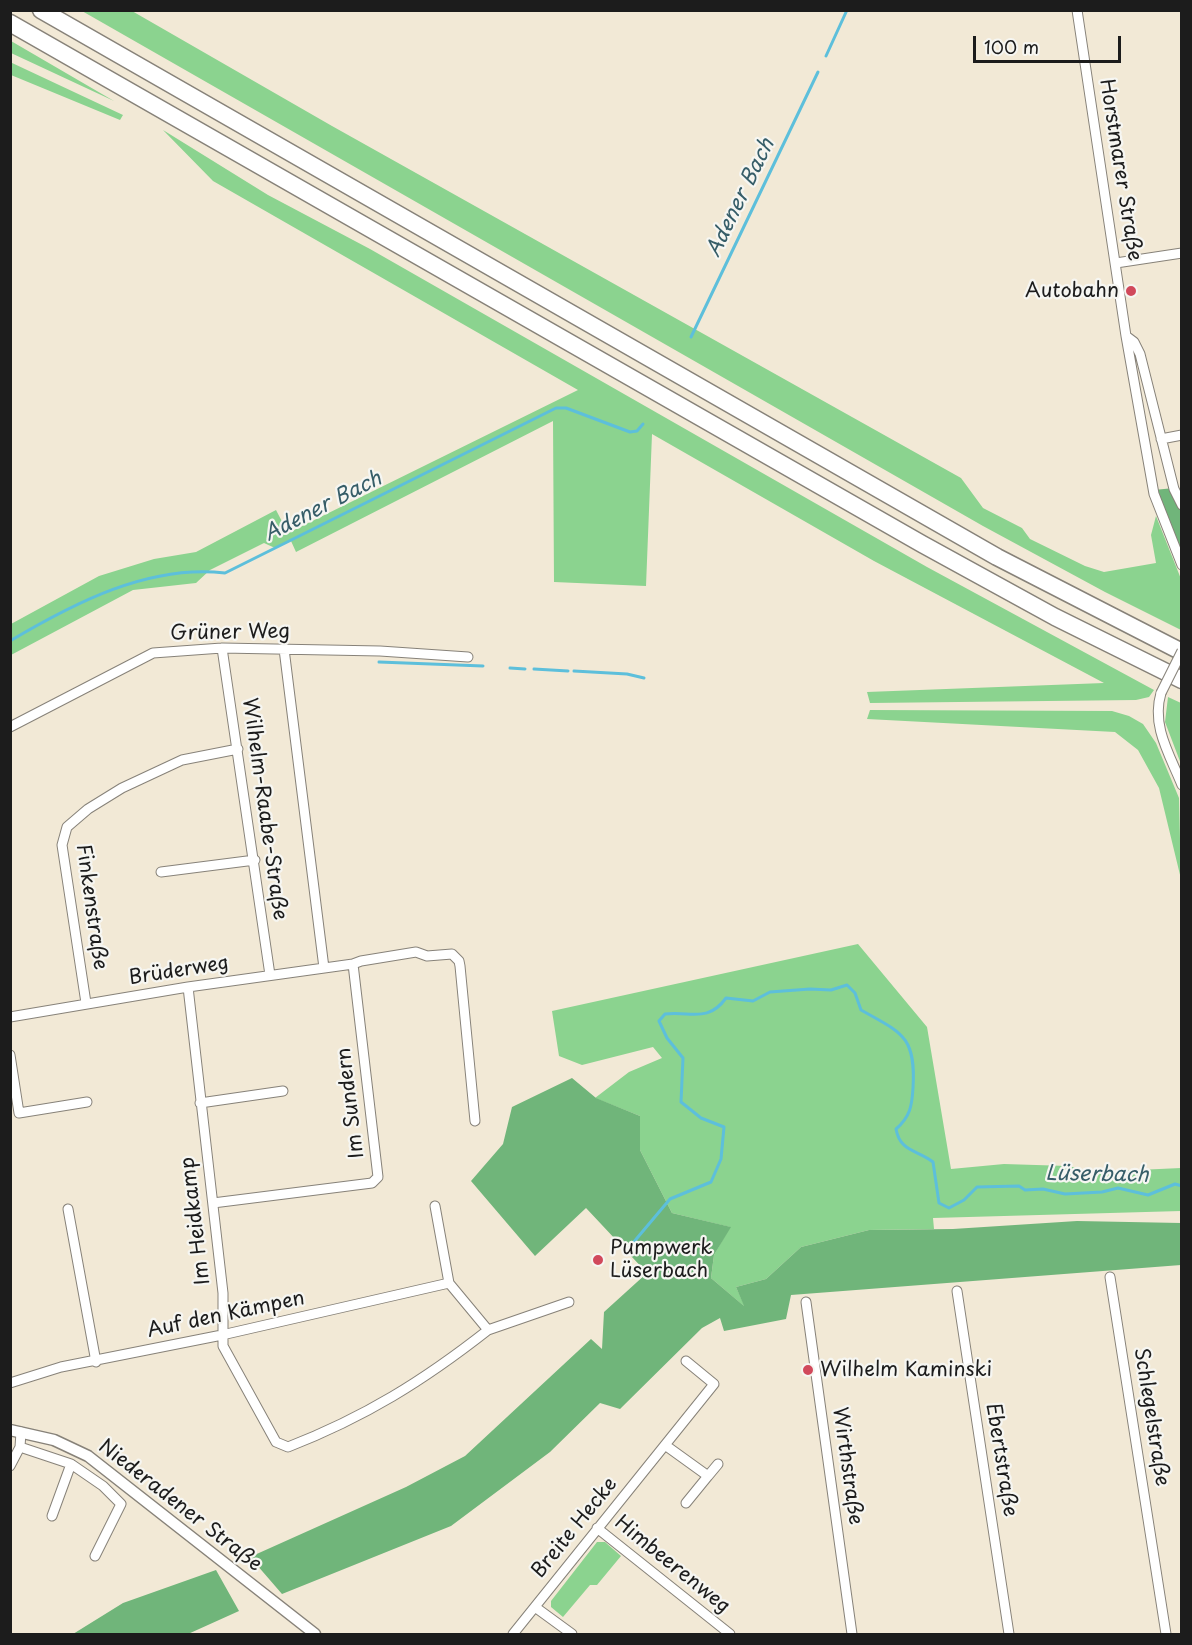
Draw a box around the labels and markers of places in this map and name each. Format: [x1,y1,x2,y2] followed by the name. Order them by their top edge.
[1025,279,1119,303] place label: Autobahn
[1124,284,1138,298] marker: Autobahn
[610,1236,712,1283] place label: Pumpwerk Lüserbach
[591,1253,605,1267] marker: Pumpwerk Lüserbach
[820,1358,992,1382] place label: Wilhelm Kaminski
[801,1363,815,1377] marker: Wilhelm Kaminski

